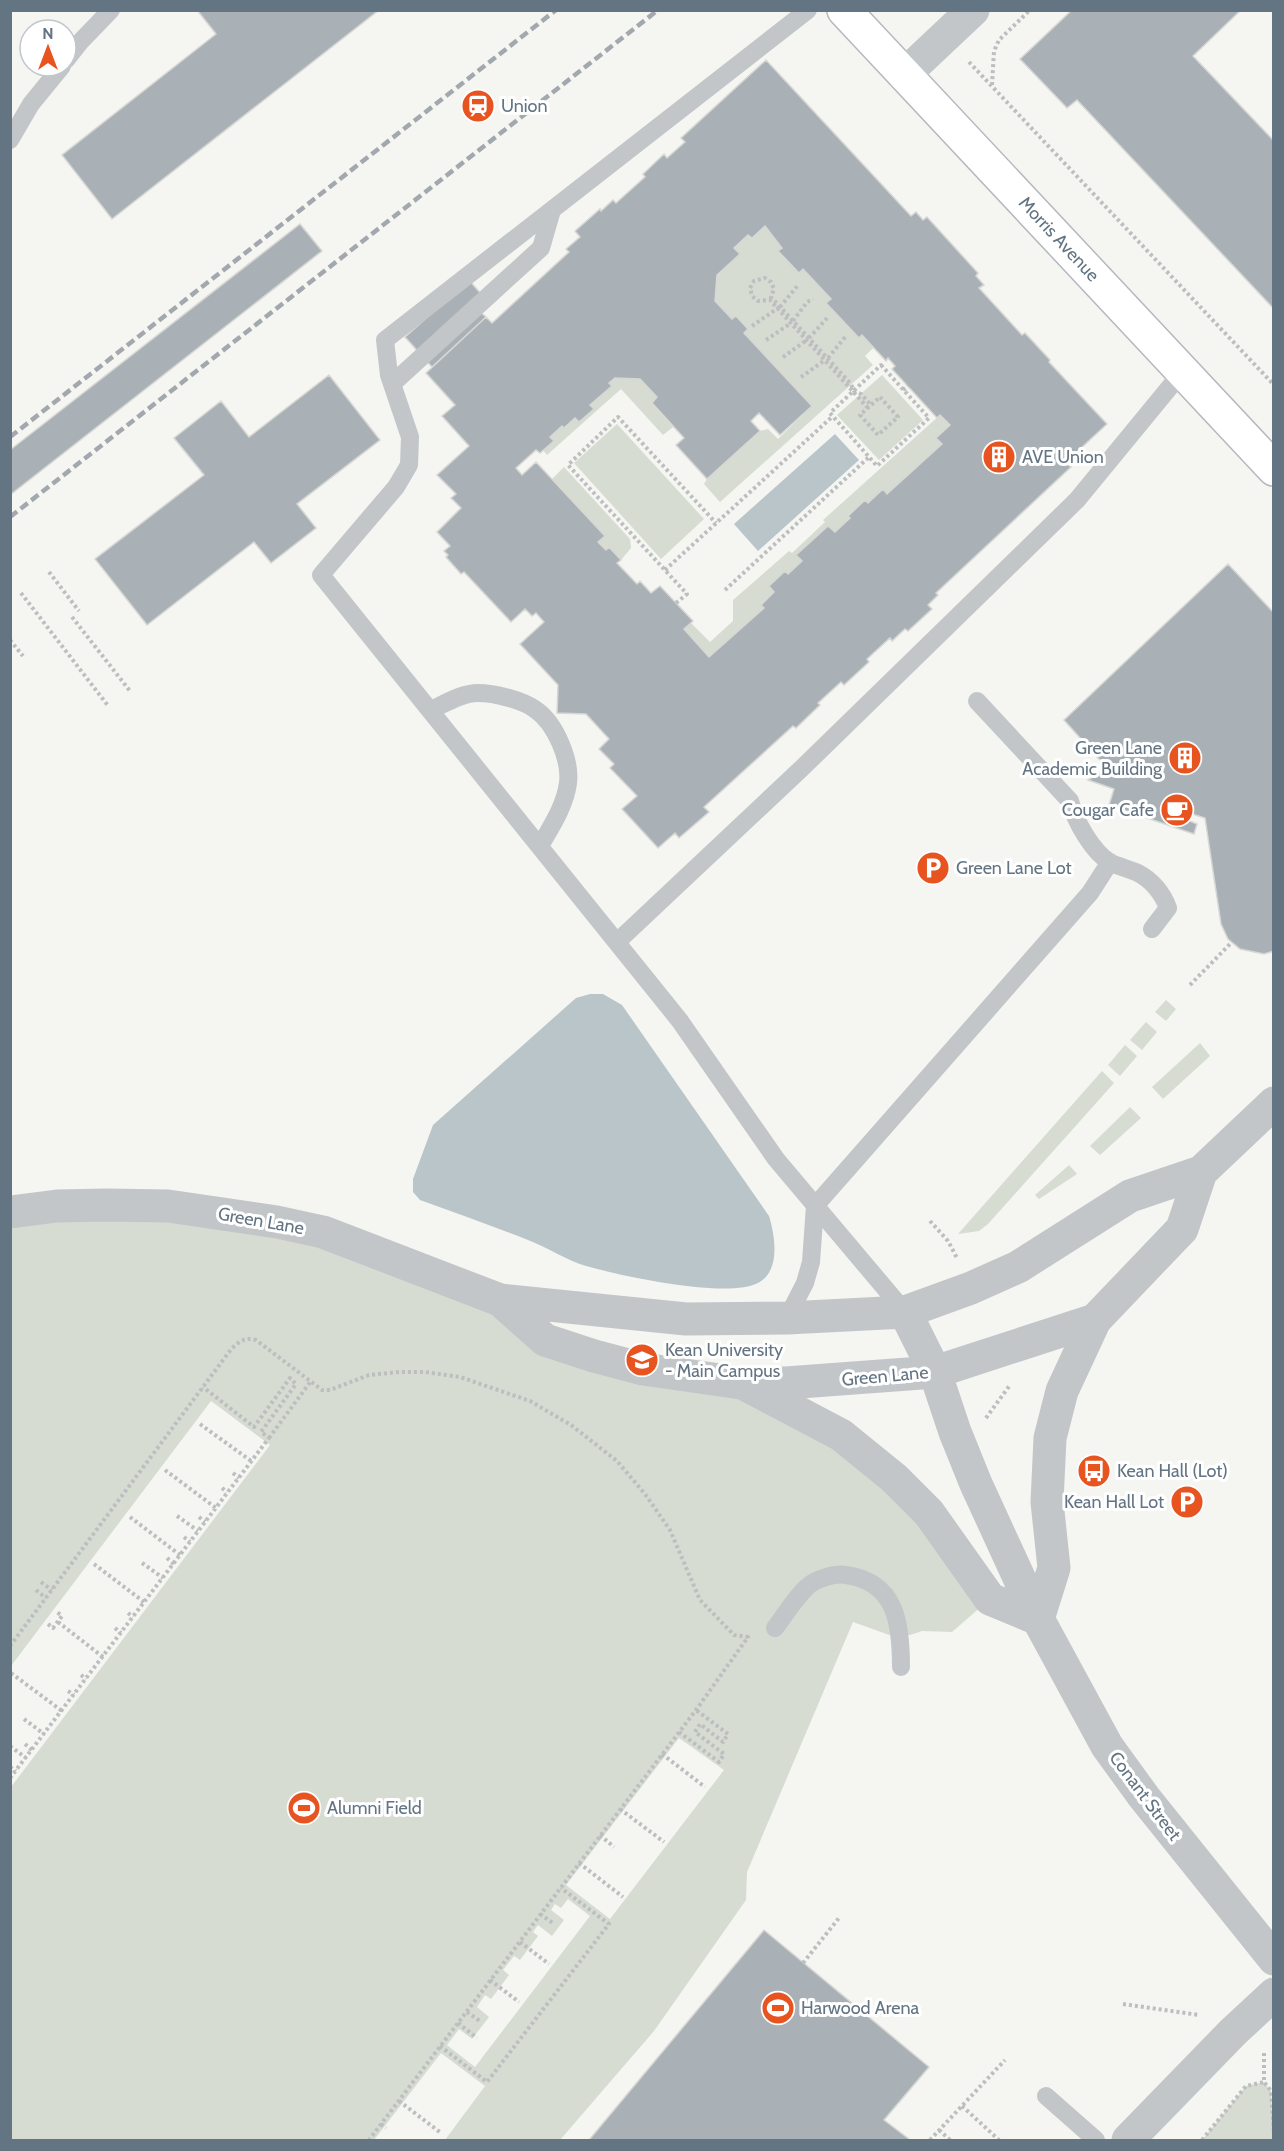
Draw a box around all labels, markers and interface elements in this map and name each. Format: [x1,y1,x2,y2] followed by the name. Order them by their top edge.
[18,18,78,78] north arrow
[42,24,54,43] text: N
[460,88,496,124] station icon: Union
[501,95,548,117] place label: Union
[1014,192,1104,286] street label: Morris Avenue
[981,439,1017,475] building icon: AVE Union
[1022,446,1104,468] place label: AVE Union
[1022,737,1163,780] place label: Green Lane Academic Building
[1167,740,1203,776] building icon: Green Lane Academic Building
[1159,792,1195,828] cafe icon: Cougar Cafe
[1062,799,1154,821] place label: Cougar Cafe
[915,850,951,886] parking icon: Green Lane Lot
[956,857,1072,879] place label: Green Lane Lot
[216,1203,306,1239] street label: Green Lane
[665,1339,783,1382] place label: Kean University - Main Campus
[624,1342,660,1378] school or university icon: Kean University - Main Campus
[841,1361,929,1391] street label: Green Lane
[1076,1453,1112,1489] bus stop icon: Kean Hall (Lot)
[1117,1460,1228,1482] place label: Kean Hall (Lot)
[1169,1484,1205,1520] parking icon: Kean Hall Lot
[1064,1491,1164,1513] place label: Kean Hall Lot
[1104,1747,1186,1845] street label: Conant Street
[286,1790,322,1826] sports icon: Alumni Field
[327,1797,422,1819] place label: Alumni Field
[760,1990,796,2026] sports icon: Harwood Arena
[801,1997,919,2019] place label: Harwood Arena

